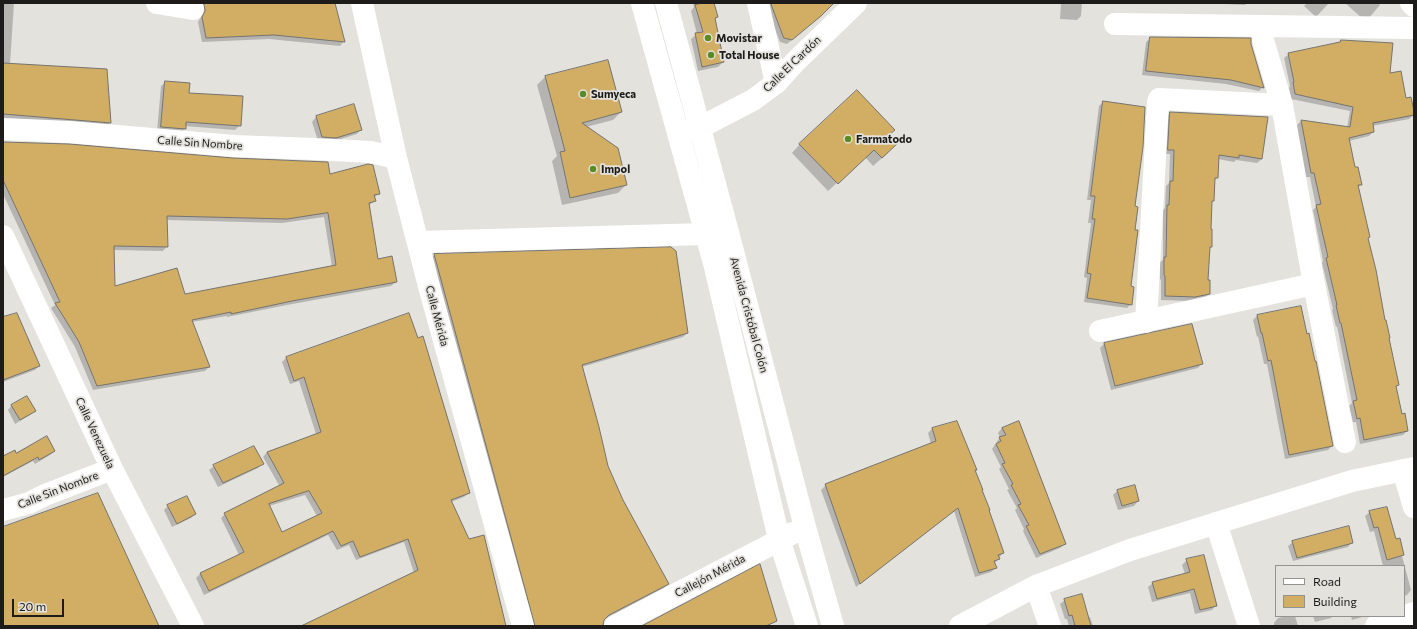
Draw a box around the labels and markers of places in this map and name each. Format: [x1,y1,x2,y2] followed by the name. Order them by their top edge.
[716,31,762,45] place label: Movistar
[703,33,713,43] marker: Movistar
[719,48,779,62] place label: Total House
[706,50,716,60] marker: Total House
[591,87,636,101] place label: Sumyeca
[578,89,588,99] marker: Sumyeca
[856,132,912,146] place label: Farmatodo
[843,134,853,144] marker: Farmatodo
[601,162,630,176] place label: Impol
[588,164,598,174] marker: Impol

